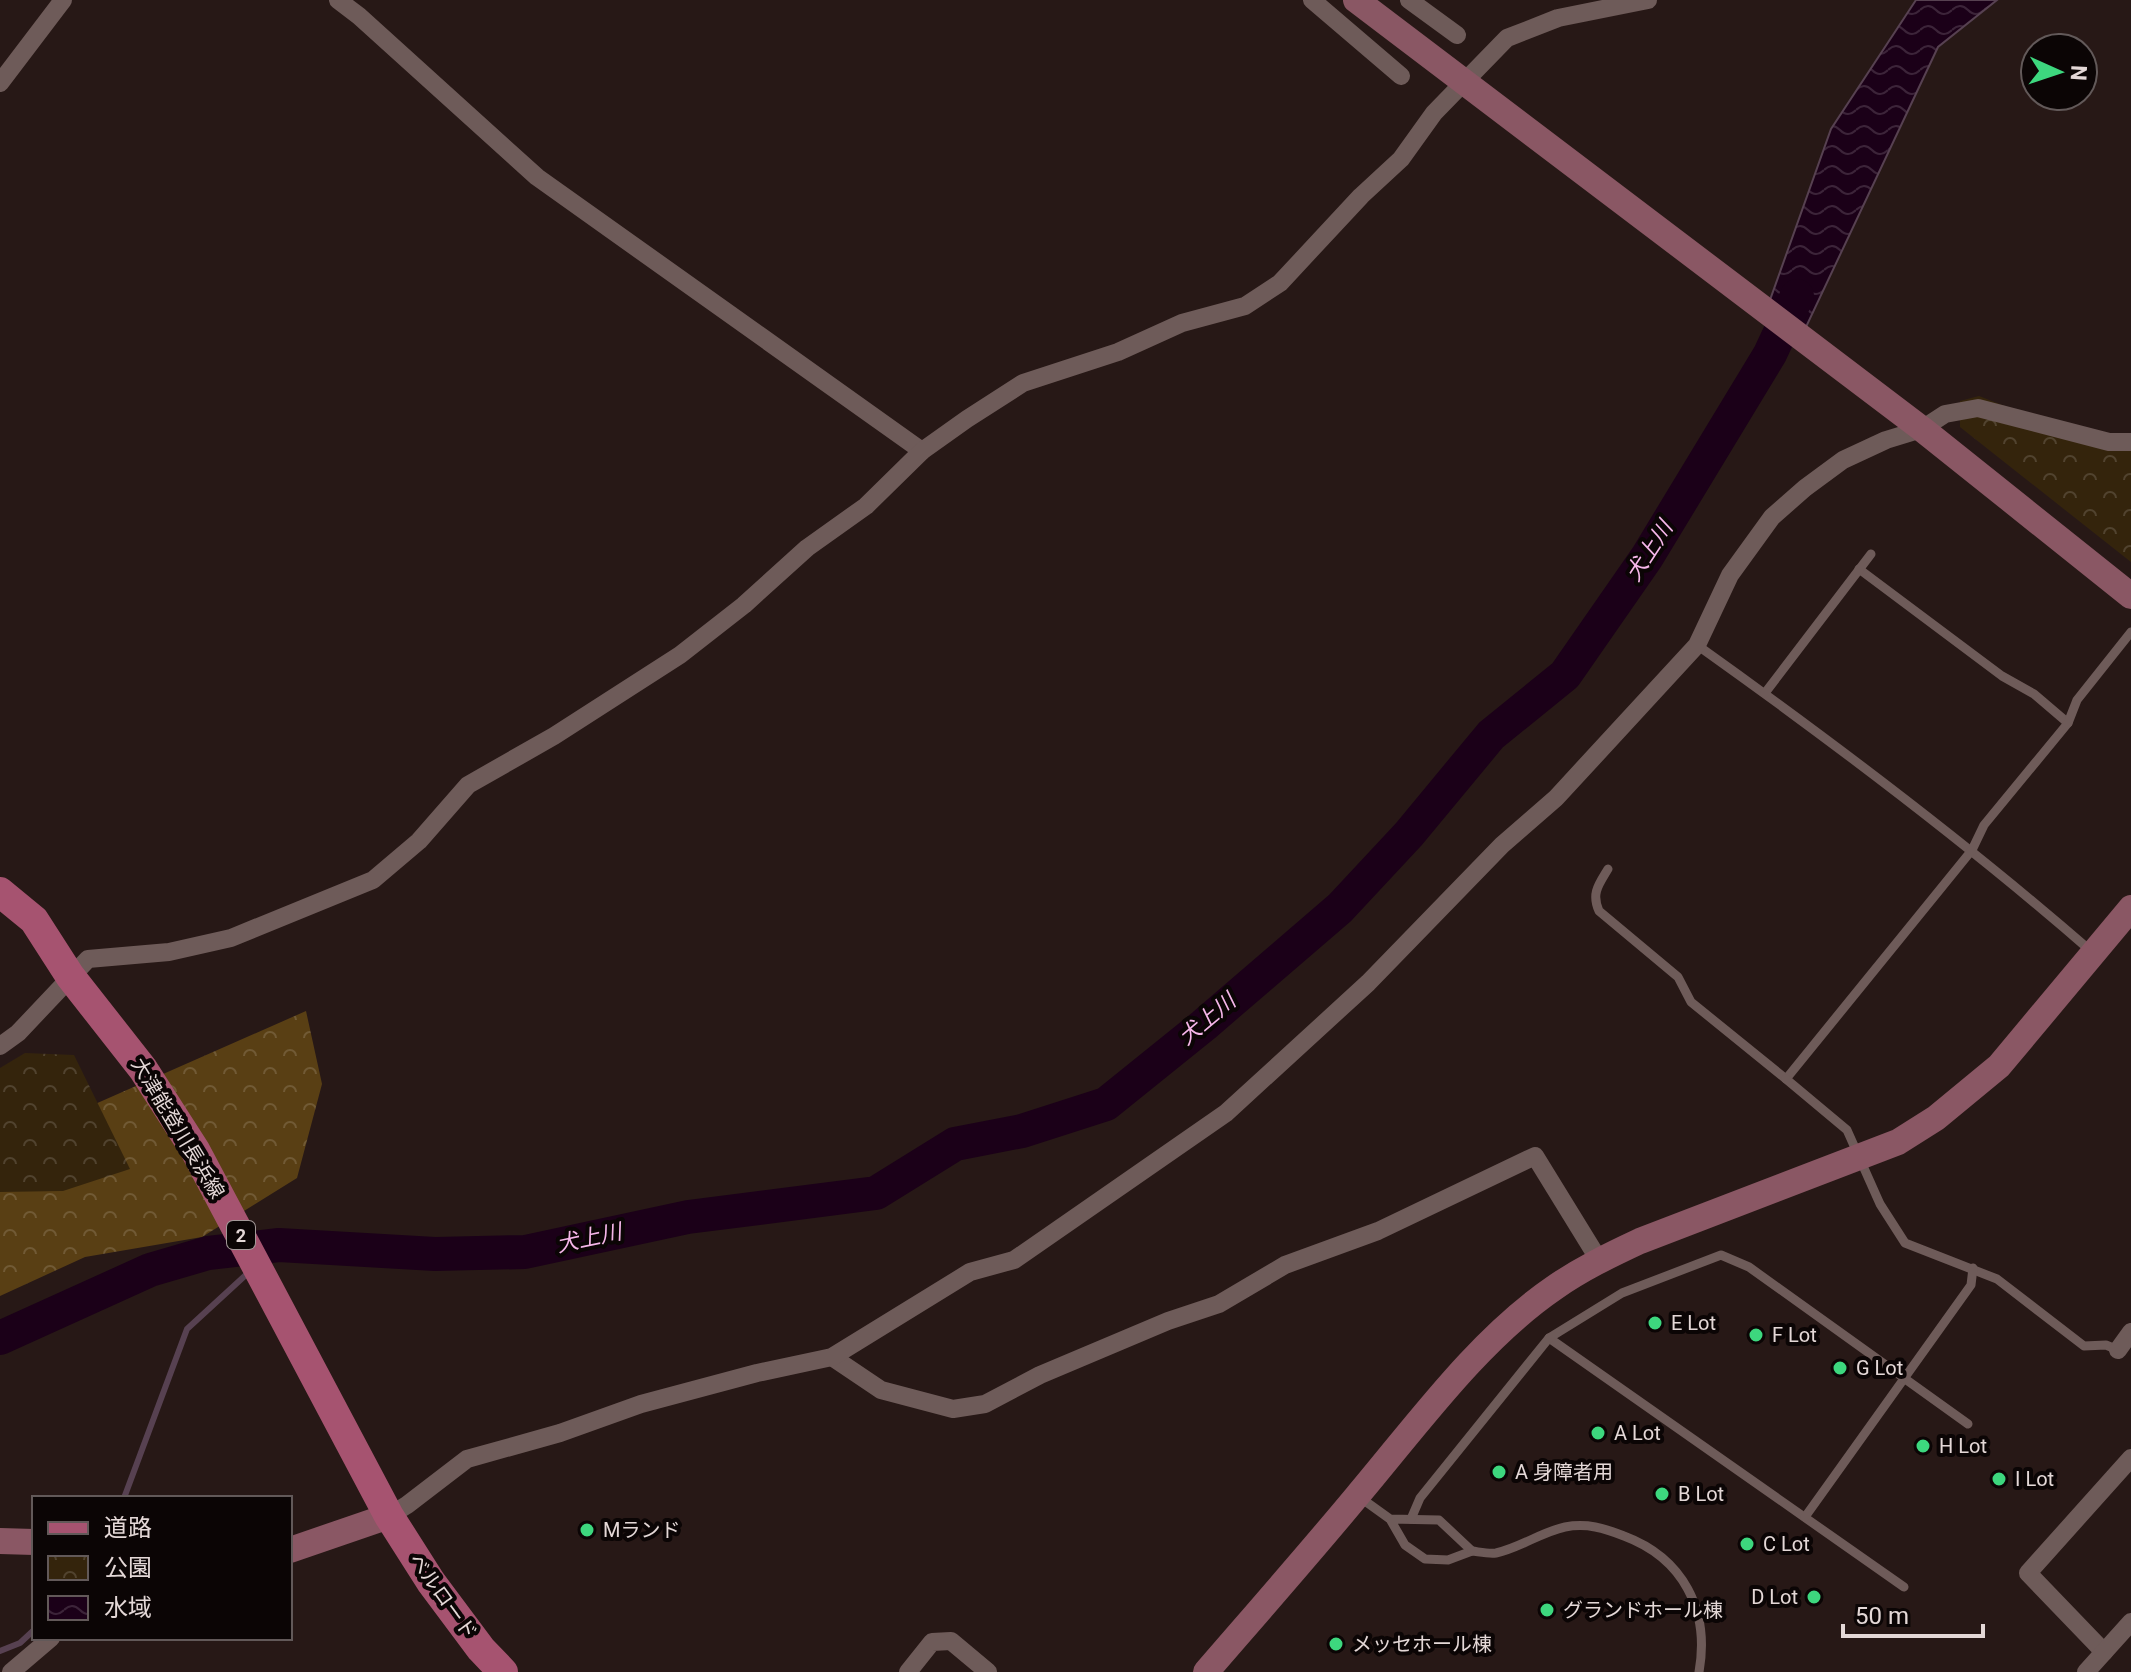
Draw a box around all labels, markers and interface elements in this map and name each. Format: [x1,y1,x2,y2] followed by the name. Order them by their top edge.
[2019,32,2099,112] north arrow
[2066,65,2091,81] text: N
[1621,515,1679,585] water label: 犬上川
[1174,987,1242,1050] water label: 犬上川
[127,1053,229,1203] street label: 大津能登川長浜線
[554,1218,626,1257] water label: 犬上川
[227,1221,255,1249] road number: 2
[1671,1311,1716,1335] place label: E Lot
[1646,1314,1664,1332] marker: E Lot
[1772,1323,1817,1347] place label: F Lot
[1747,1326,1765,1344] marker: F Lot
[1856,1356,1903,1380] place label: G Lot
[1831,1359,1849,1377] marker: G Lot
[1614,1421,1661,1445] place label: A Lot
[1589,1424,1607,1442] marker: A Lot
[1939,1434,1987,1458] place label: H Lot
[1914,1437,1932,1455] marker: H Lot
[1515,1460,1613,1484] place label: A 身障者用
[1490,1463,1508,1481] marker: A 身障者用
[2015,1467,2054,1491] place label: I Lot
[1990,1470,2008,1488] marker: I Lot
[1678,1482,1724,1506] place label: B Lot
[1653,1485,1671,1503] marker: B Lot
[32,1496,292,1640] legend
[104,1514,152,1542] text: 道路
[603,1518,680,1542] place label: Mランド
[578,1521,596,1539] marker: Mランド
[1763,1532,1810,1556] place label: C Lot
[1738,1535,1756,1553] marker: C Lot
[404,1548,482,1644] street label: ベルロード
[104,1554,152,1582] text: 公園
[1751,1585,1798,1609] place label: D Lot
[1805,1588,1823,1606] marker: D Lot
[1843,1588,1983,1638] scale bar
[104,1594,152,1622] text: 水域
[1563,1598,1723,1622] place label: グランドホール棟
[1538,1601,1556,1619] marker: グランドホール棟
[1855,1602,1909,1630] text: 50 m
[1352,1632,1492,1656] place label: メッセホール棟
[1327,1635,1345,1653] marker: メッセホール棟

